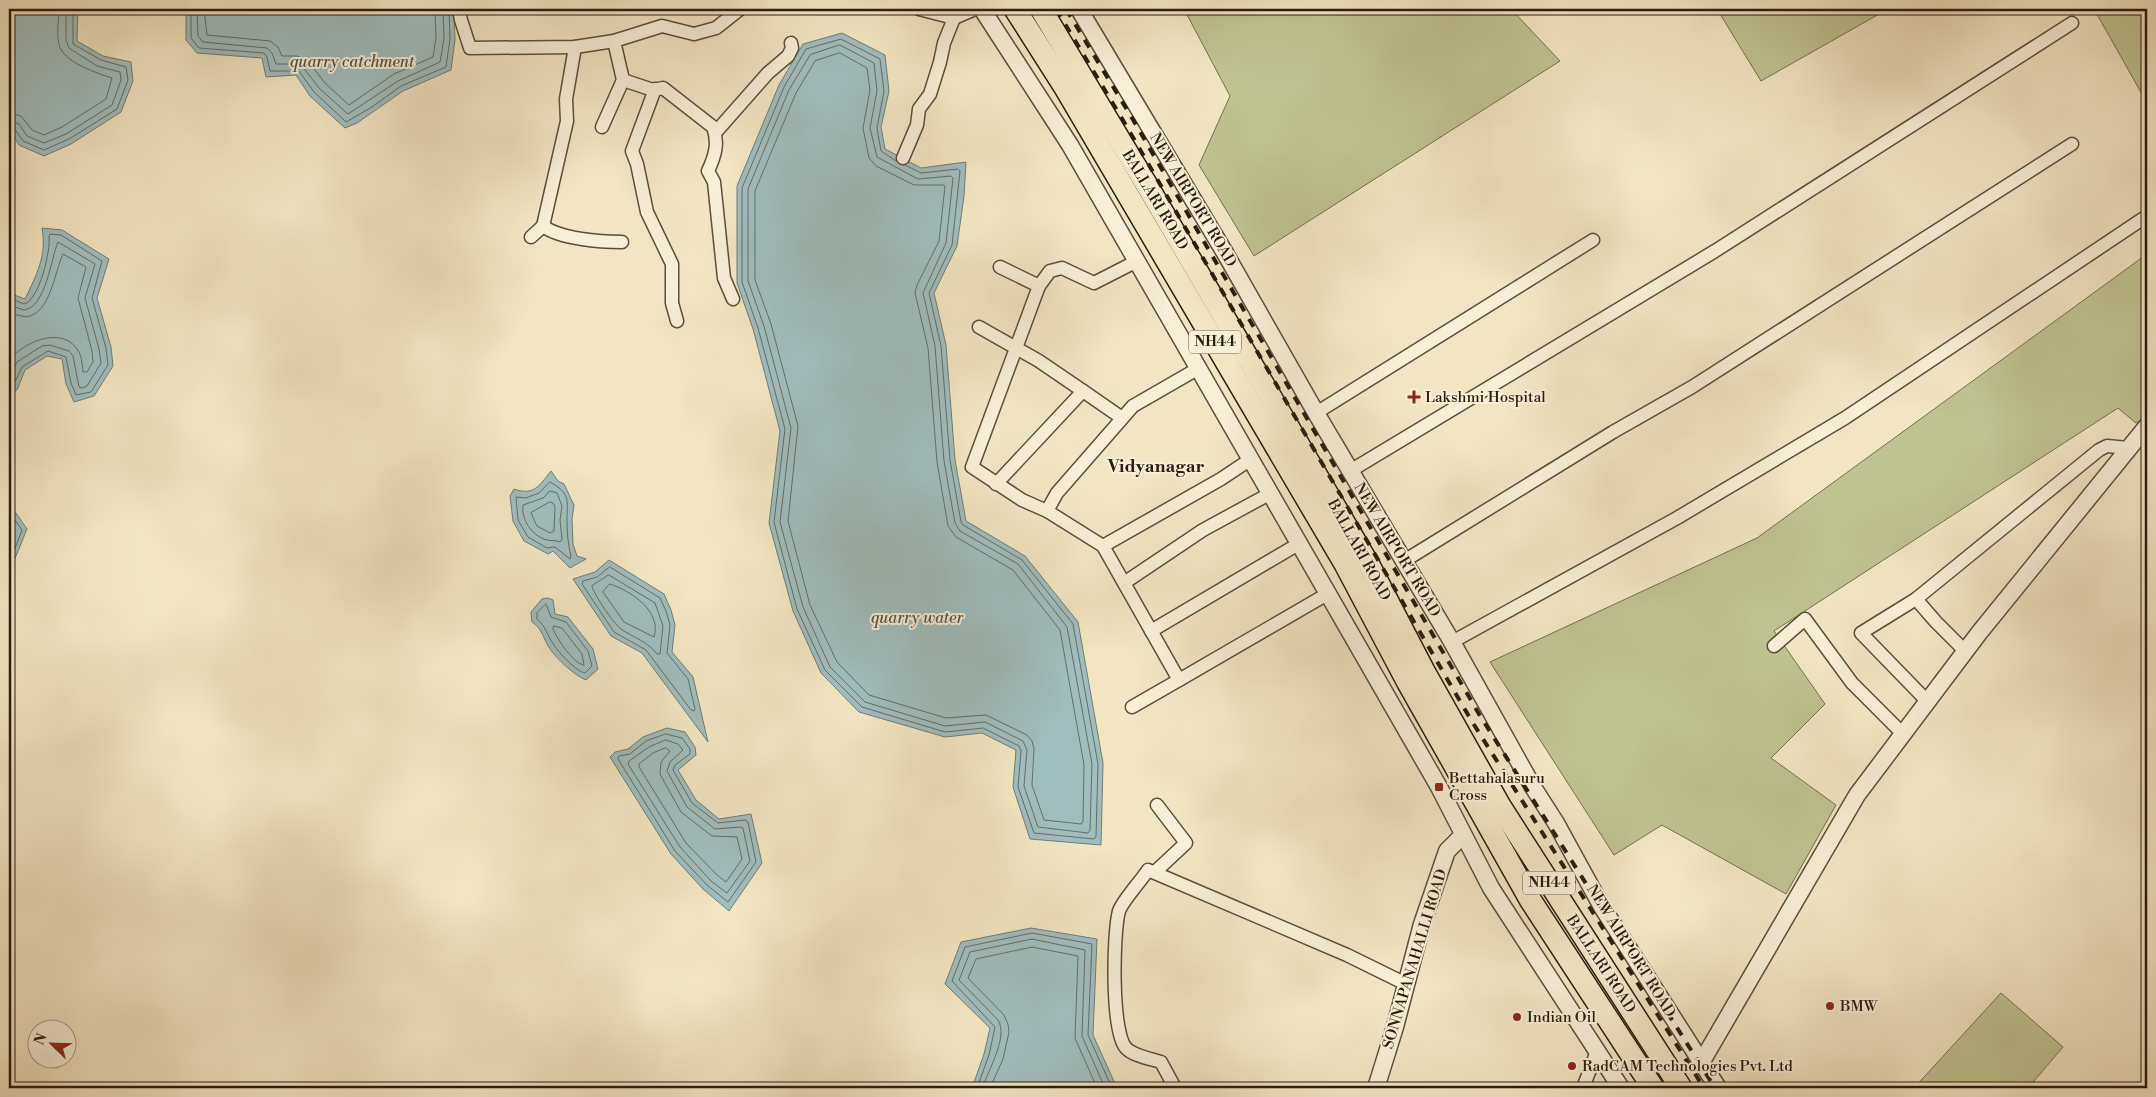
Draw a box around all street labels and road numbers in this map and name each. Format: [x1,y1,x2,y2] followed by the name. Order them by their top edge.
[1145,129,1241,271] street label: NEW AIRPORT ROAD
[1117,146,1192,253] street label: BALLARI ROAD
[1189,331,1241,354] road number: NH44
[1349,479,1445,621] street label: NEW AIRPORT ROAD
[1323,495,1395,604] street label: BALLARI ROAD
[1379,867,1451,1051] street label: SONNAPANAHALLI ROAD
[1523,871,1575,894] road number: NH44
[1582,881,1680,1021] street label: NEW AIRPORT ROAD
[1562,910,1640,1017] street label: BALLARI ROAD

